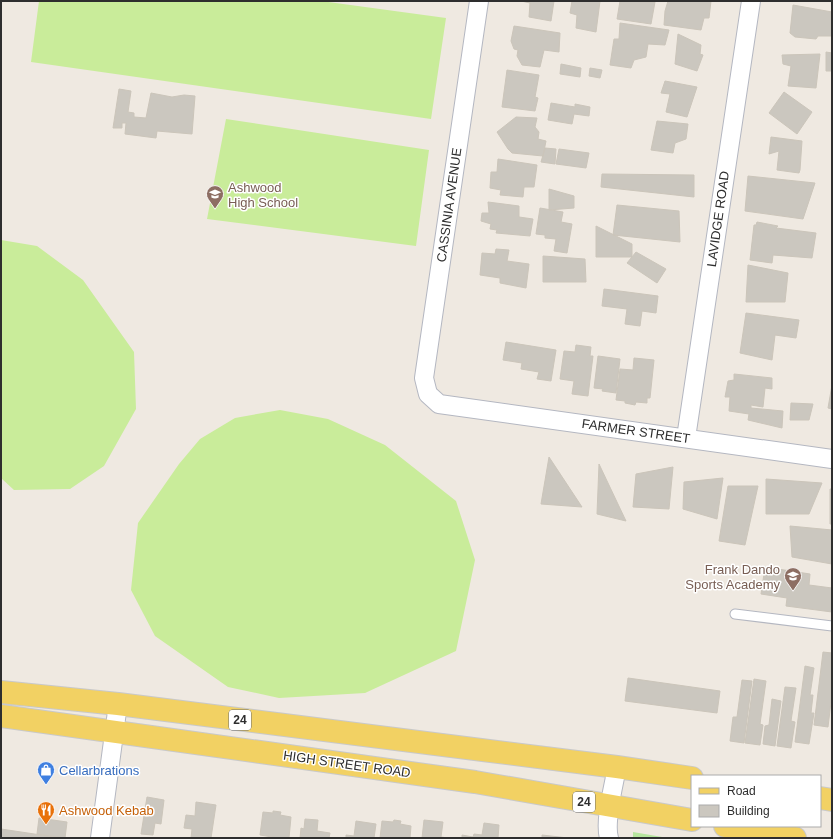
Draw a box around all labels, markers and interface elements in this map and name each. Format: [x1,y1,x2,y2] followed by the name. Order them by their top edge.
[434,147,464,263] street label: CASSINIA AVENUE
[704,170,732,268] street label: LAVIDGE ROAD
[228,180,298,210] place label: Ashwood High School
[205,184,225,209] school or university icon: Ashwood High School
[581,416,691,446] street label: FARMER STREET
[685,562,781,592] place label: Frank Dando Sports Academy
[783,566,803,591] school or university icon: Frank Dando Sports Academy
[229,710,251,730] road number: 24
[282,748,412,780] street label: HIGH STREET ROAD
[36,760,56,785] shop icon: Cellarbrations
[59,763,140,778] place label: Cellarbrations
[691,775,821,827] legend
[727,784,756,798] text: Road
[573,792,595,812] road number: 24
[36,800,56,825] restaurant icon: Ashwood Kebab
[59,803,154,818] place label: Ashwood Kebab
[727,804,770,818] text: Building

